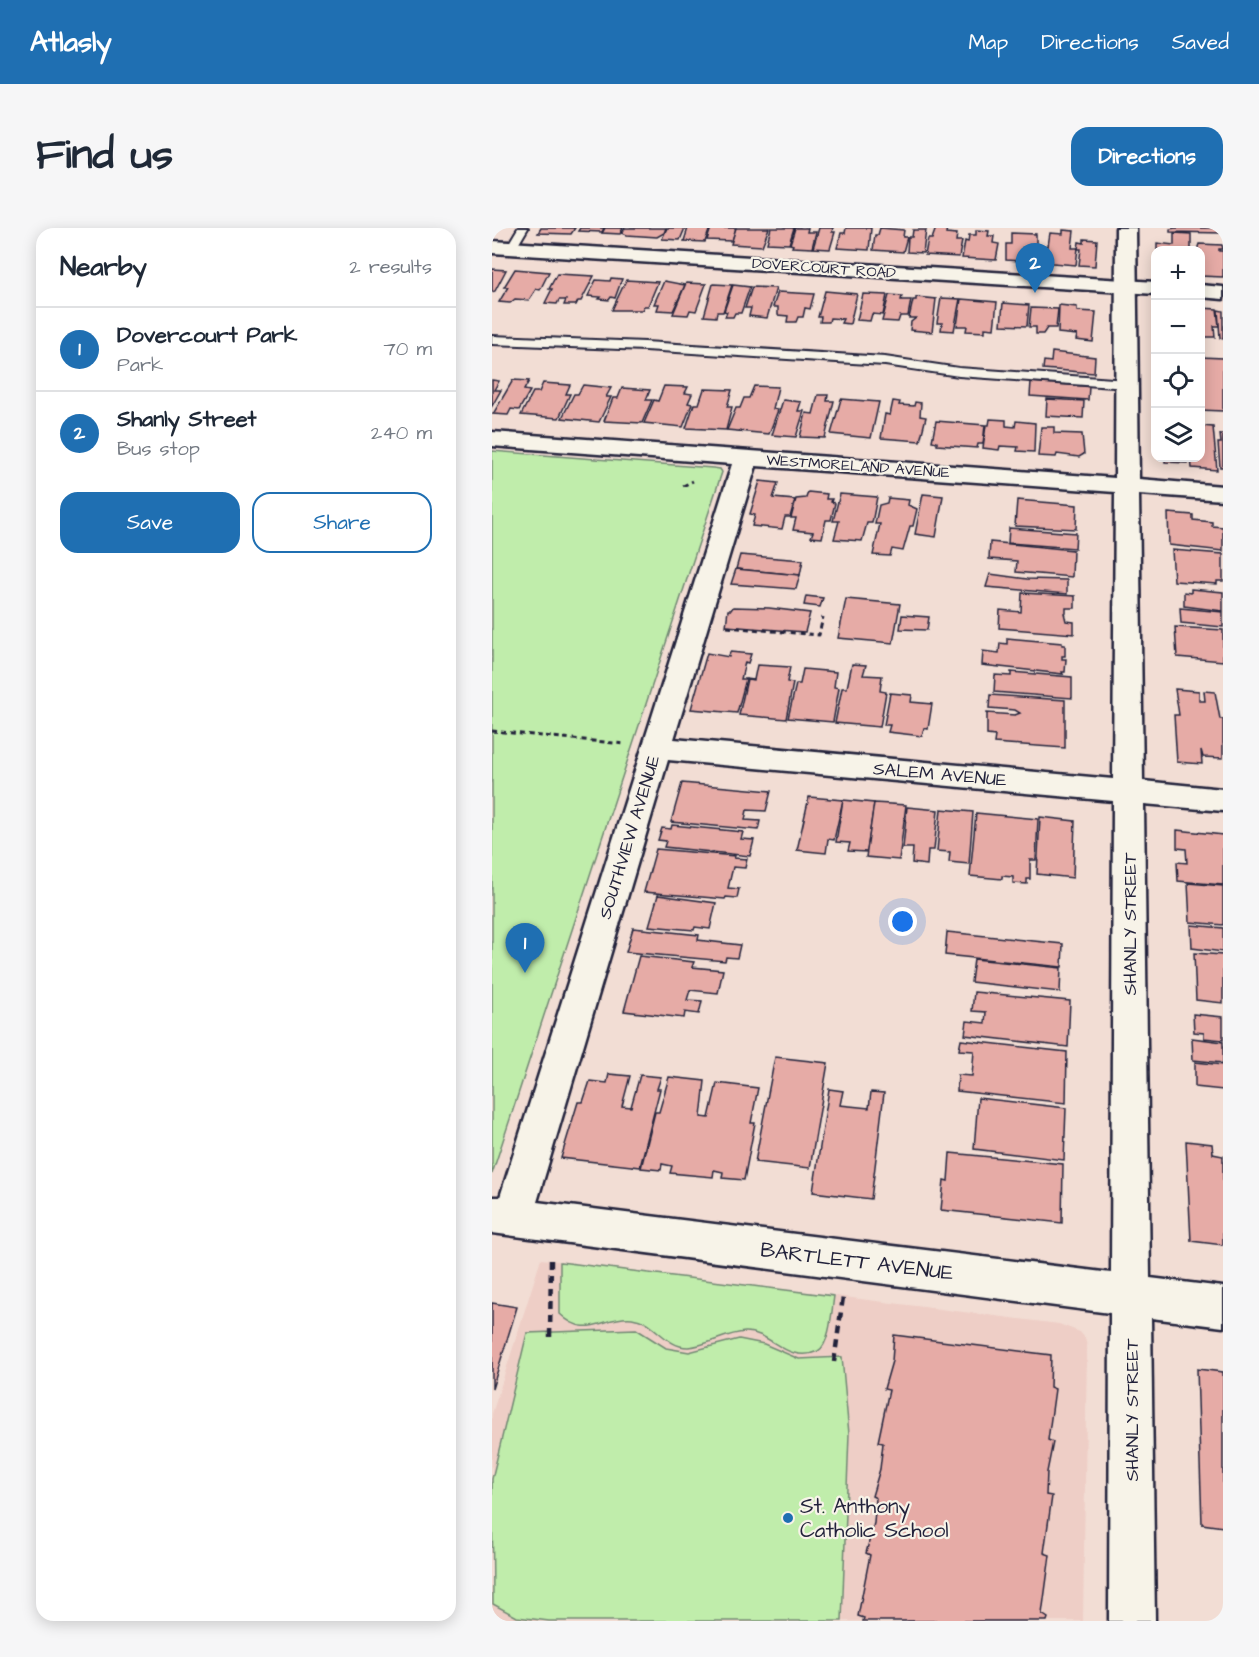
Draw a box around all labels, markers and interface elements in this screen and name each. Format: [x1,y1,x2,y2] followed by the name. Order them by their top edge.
[30,23,112,62] text: Atlasly
[968,28,1008,57] text: Map
[1041,28,1139,57] text: Directions
[1172,28,1229,57] text: Saved
[36,127,173,185] text: Find us
[1071,127,1223,186] button: Directions
[1016,244,1054,293] pin: 2
[1151,246,1205,462] map controls
[1151,246,1205,300] button: +
[60,249,147,285] text: Nearby
[349,253,432,281] text: 2 results
[751,253,897,284] street label: DOVERCOURT ROAD
[1151,300,1205,354] button: −
[117,320,297,351] text: Dovercourt Park
[78,335,81,363] text: 1
[384,335,432,363] text: 70 m
[117,351,163,379] text: Park
[1151,354,1205,408] button: locate
[117,404,256,435] text: Shanly Street
[1151,408,1205,462] button: layers
[74,419,85,447] text: 2
[371,419,432,447] text: 240 m
[117,435,200,463] text: Bus stop
[766,450,950,483] street label: WESTMORELAND AVENUE
[60,492,240,553] button: Save
[252,492,432,553] button: Share
[593,752,666,922] street label: SOUTHVIEW AVENUE
[872,756,1008,793] street label: SALEM AVENUE
[1118,852,1143,995] street label: SHANLY STREET
[888,907,917,936] your location
[506,924,544,973] pin: 1
[759,1235,956,1288] street label: BARTLETT AVENUE
[1120,1338,1145,1481] street label: SHANLY STREET
[800,1492,949,1545] place label: St. Anthony Catholic School
[781,1511,795,1525] marker: St. Anthony Catholic School

